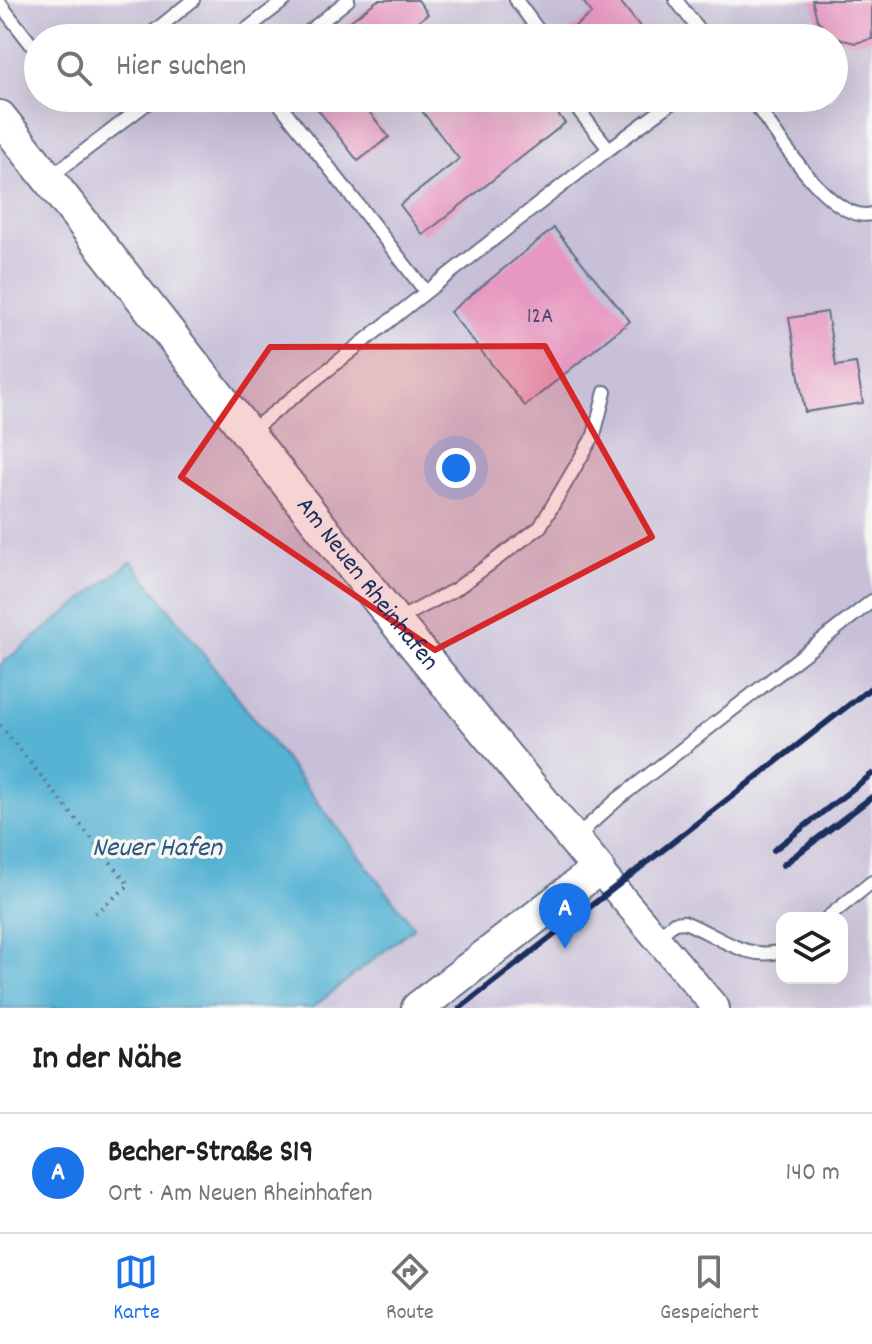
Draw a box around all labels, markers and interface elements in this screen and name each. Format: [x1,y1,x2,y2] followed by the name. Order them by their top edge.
[24,24,848,112] search box
[52,46,96,90] icon: search
[116,47,246,90] text: Hier suchen
[527,302,553,333] house number: 12A
[436,448,476,488] your location
[286,489,447,679] street label: Am Neuen Rheinhafen
[92,830,223,870] water label: Neuer Hafen
[539,883,591,949] pin: A
[776,912,848,984] map controls
[776,912,848,984] button: layers
[32,1036,182,1085] text: In der Nähe
[108,1133,313,1176] text: Becher-Straße S19
[51,1155,65,1192] text: A
[786,1155,840,1192] text: 140 m
[108,1176,372,1213] text: Ort · Am Neuen Rheinhafen
[113,1250,160,1329] tab: Karte
[386,1250,434,1329] tab: Route
[660,1250,759,1329] tab: Gespeichert

